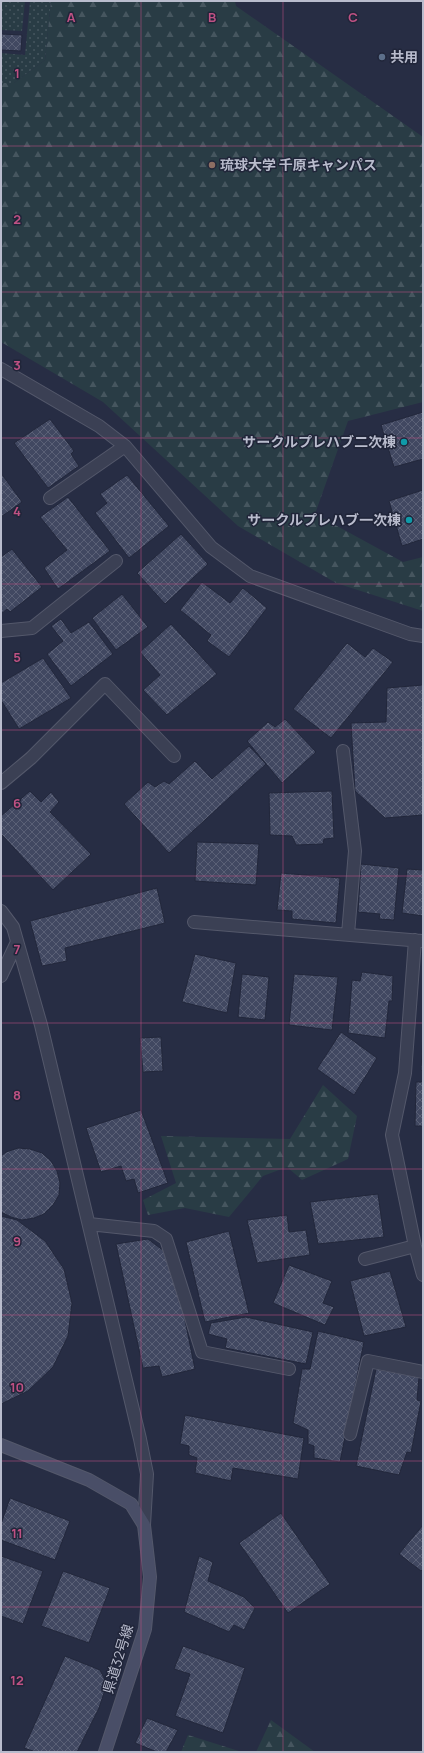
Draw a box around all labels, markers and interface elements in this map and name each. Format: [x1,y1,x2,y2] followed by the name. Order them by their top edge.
[67,8,76,26] text: A
[208,8,216,26] text: B
[348,8,358,26] text: C
[390,47,418,66] place label: 共用
[377,52,387,62] marker: 共用
[14,64,20,82] text: 1
[220,155,377,174] place label: 琉球大学 千原キャンパス
[207,160,217,170] marker: 琉球大学 千原キャンパス
[13,210,21,228] text: 2
[13,356,21,374] text: 3
[242,432,396,451] place label: サークルプレハブ二次棟
[399,437,409,447] marker: サークルプレハブ二次棟
[13,502,21,520] text: 4
[247,510,401,529] place label: サークルプレハブ一次棟
[404,515,414,525] marker: サークルプレハブ一次棟
[13,648,21,666] text: 5
[13,794,21,812] text: 6
[14,940,21,958] text: 7
[13,1086,21,1104] text: 8
[13,1232,21,1250] text: 9
[10,1378,24,1396] text: 10
[11,1524,23,1542] text: 11
[98,1622,137,1696] street label: 県道32号線
[10,1671,24,1689] text: 12

